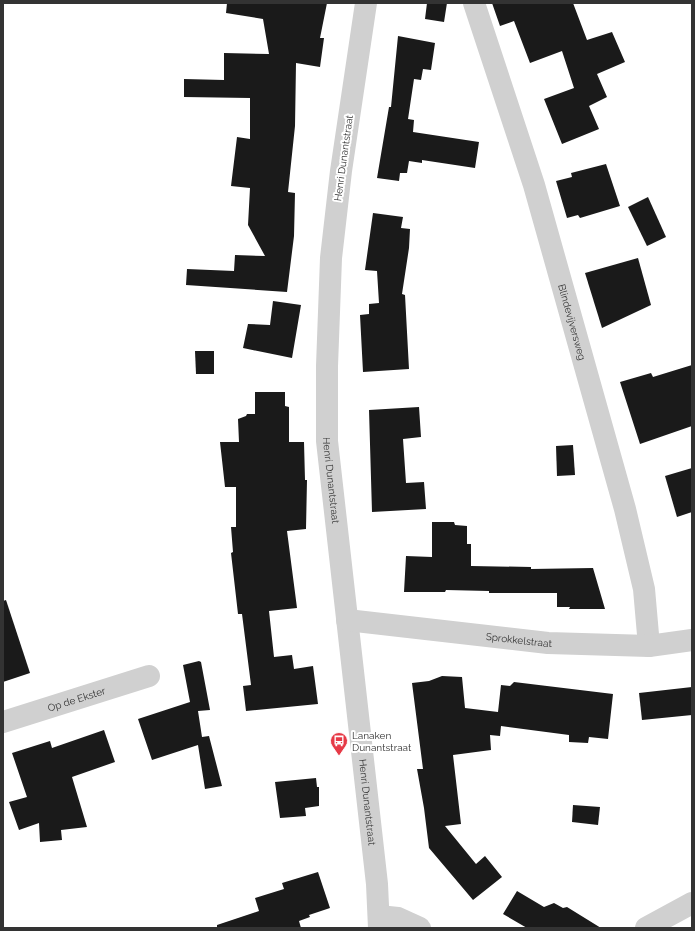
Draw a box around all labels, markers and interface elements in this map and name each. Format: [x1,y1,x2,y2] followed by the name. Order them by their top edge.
[332,114,355,202] street label: Henri Dunantstraat
[556,283,588,361] street label: Blindevijversweg
[321,437,341,525] street label: Henri Dunantstraat
[485,631,553,649] street label: Sprokkelstraat
[46,685,107,714] street label: Op de Ekster
[352,730,412,753] place label: Lanaken Dunantstraat
[329,731,349,756] bus stop icon: Lanaken Dunantstraat
[357,759,378,847] street label: Henri Dunantstraat

